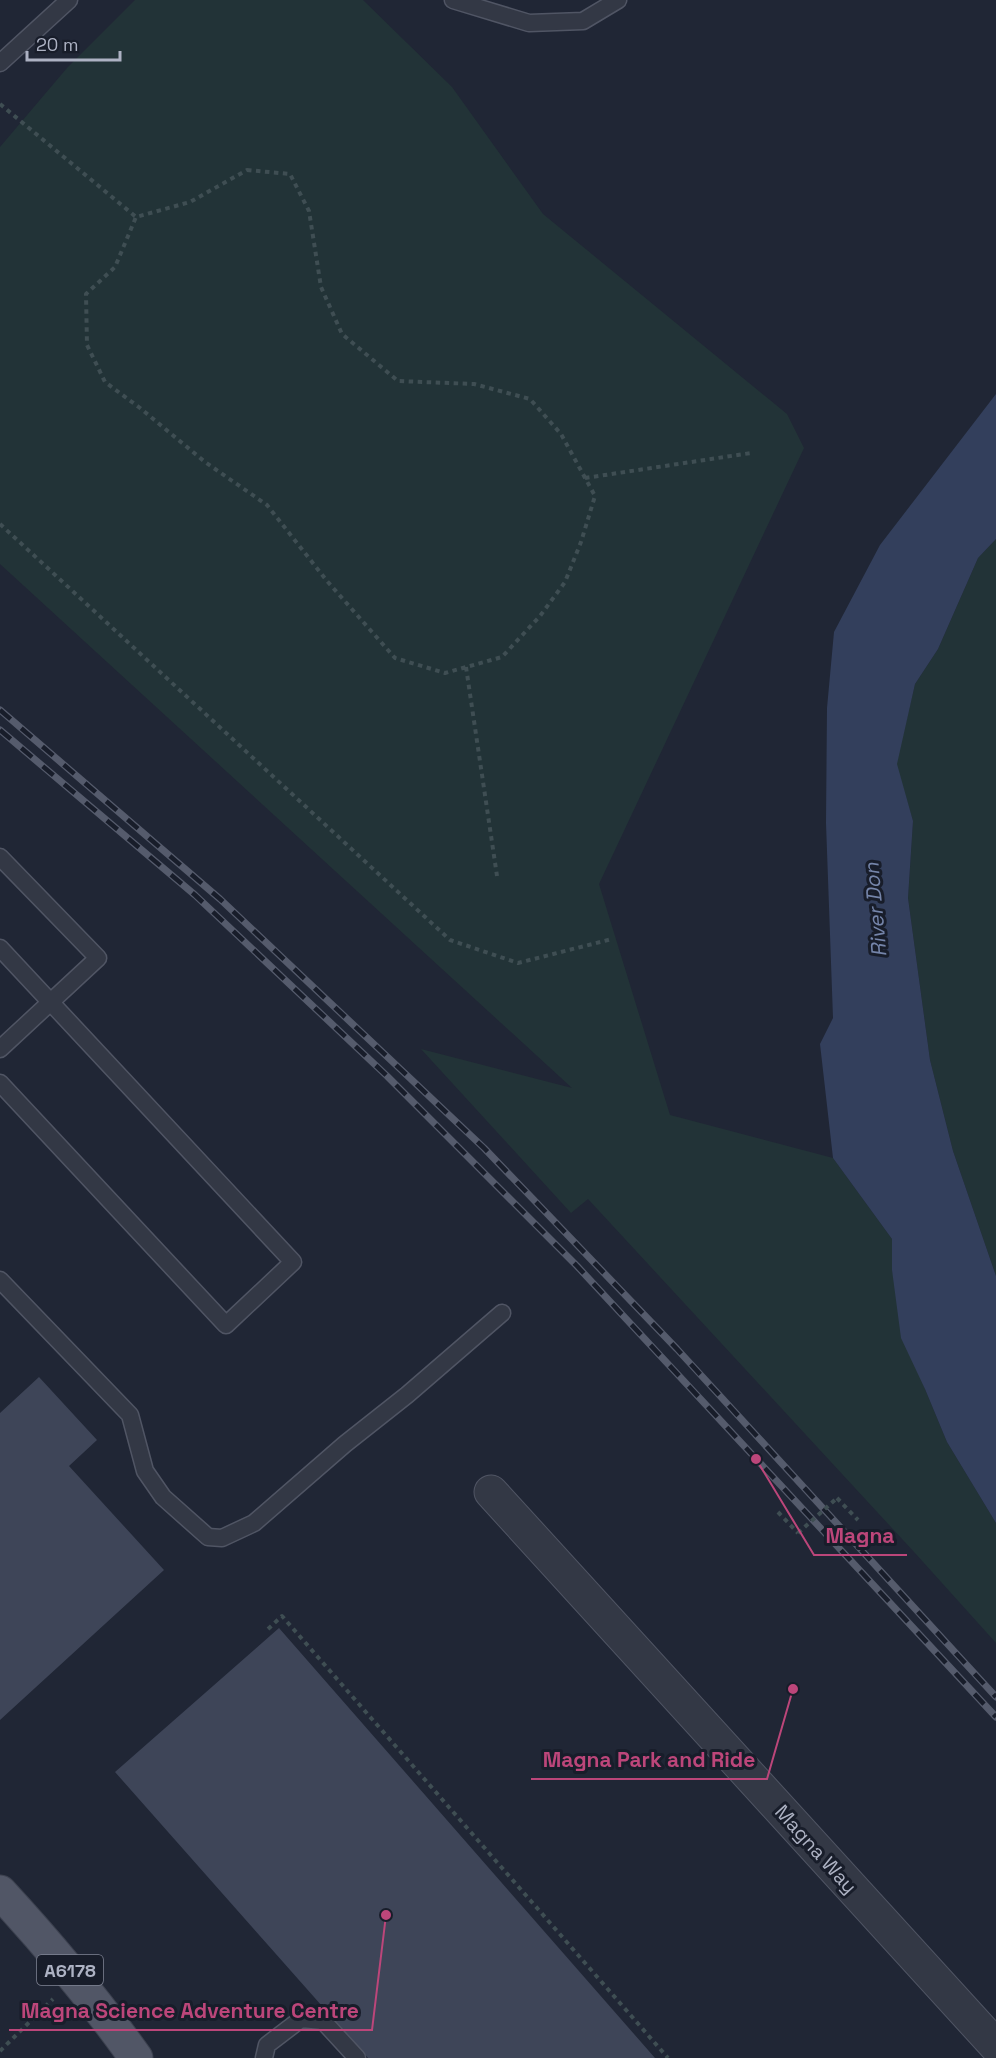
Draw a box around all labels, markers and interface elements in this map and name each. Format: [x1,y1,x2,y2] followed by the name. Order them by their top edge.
[27,24,120,62] scale bar
[36,33,79,56] text: 20 m
[857,860,893,958] water label: River Don
[814,1516,907,1555] callout: Magna
[826,1522,894,1549] text: Magna
[531,1740,767,1779] callout: Magna Park and Ride
[543,1746,755,1773] text: Magna Park and Ride
[769,1799,863,1899] street label: Magna Way
[37,1955,103,1985] road number: A6178
[9,1991,372,2030] callout: Magna Science Adventure Centre
[21,1997,359,2024] text: Magna Science Adventure Centre

